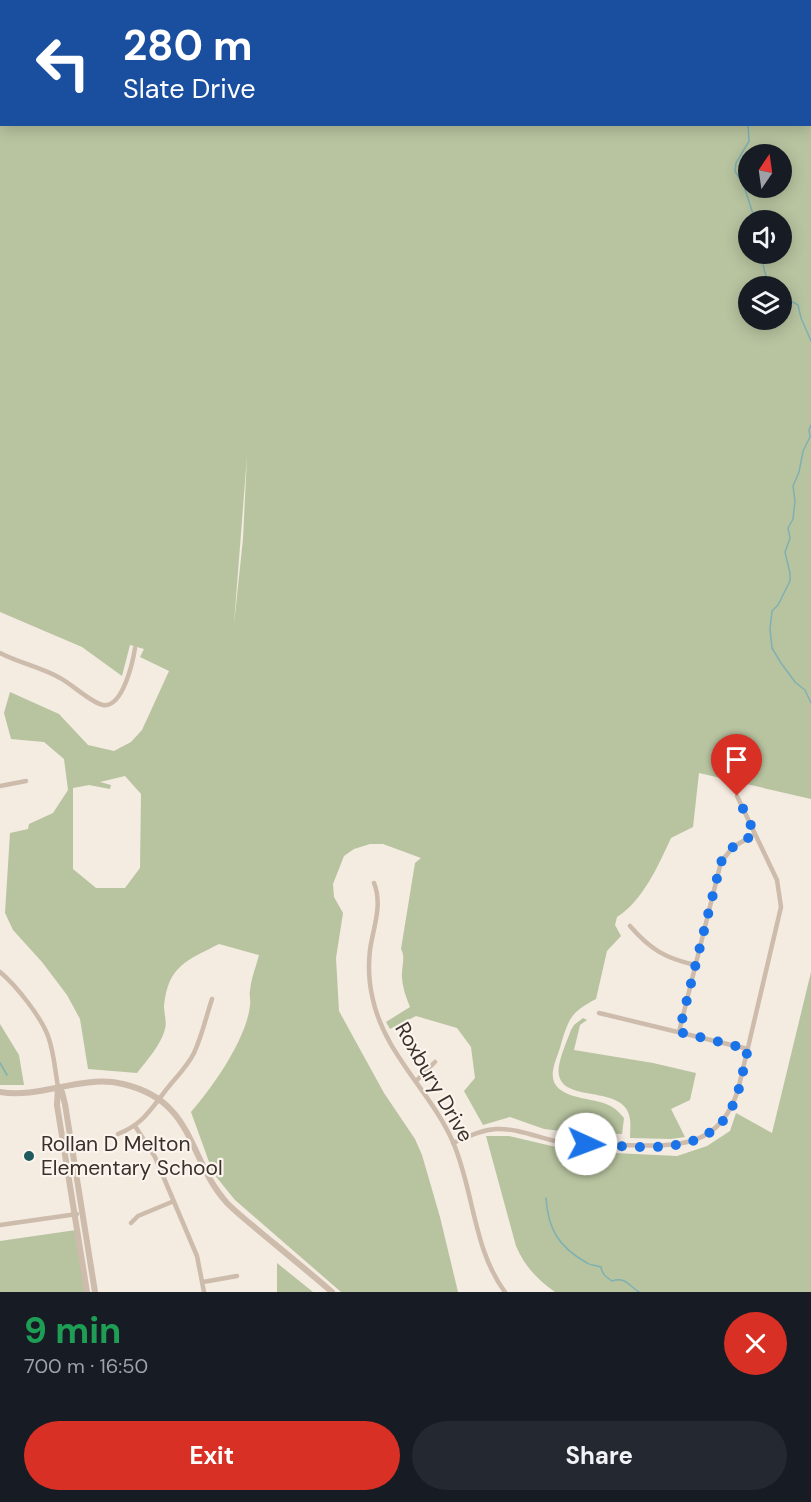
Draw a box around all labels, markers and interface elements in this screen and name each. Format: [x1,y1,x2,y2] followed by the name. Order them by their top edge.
[123,18,253,73] text: 280 m
[24,24,102,102] icon: left
[123,71,256,106] text: Slate Drive
[738,144,792,198] north arrow
[738,144,792,330] map controls
[738,210,792,264] button: sound
[738,276,792,330] button: layers
[711,734,762,796] pin
[720,743,753,776] icon: arrive
[388,1017,480,1147] street label: Roxbury Drive
[554,1112,618,1176] position arrow
[41,1130,223,1182] place label: Rollan D Melton Elementary School
[22,1149,36,1163] marker: Rollan D Melton Elementary School
[24,1307,121,1354] text: 9 min
[724,1312,787,1375] button: close
[24,1353,148,1379] text: 700 m · 16:50
[24,1421,400,1490] button: Exit
[412,1421,787,1490] button: Share

